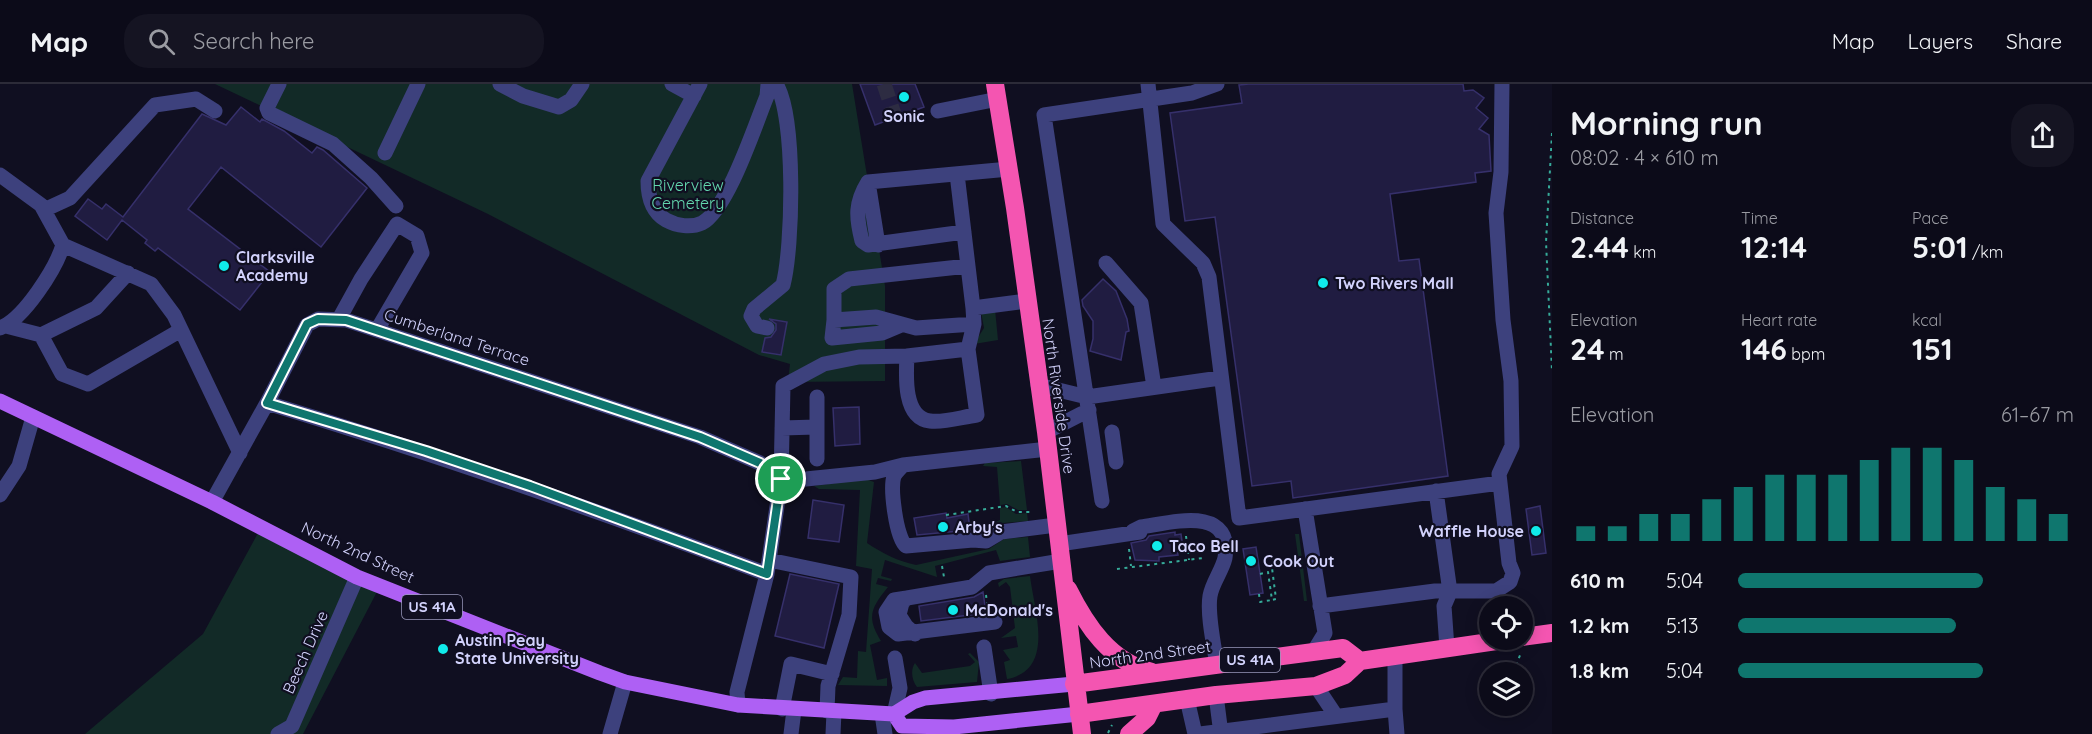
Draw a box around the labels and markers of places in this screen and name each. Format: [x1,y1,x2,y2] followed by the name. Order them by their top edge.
[897,90,911,104] marker: Sonic
[883,106,925,126] place label: Sonic
[236,247,315,285] place label: Clarksville Academy
[217,259,231,273] marker: Clarksville Academy
[1335,273,1454,293] place label: Two Rivers Mall
[1316,276,1330,290] marker: Two Rivers Mall
[755,453,806,504] pin
[955,517,1003,537] place label: Arby's
[936,520,950,534] marker: Arby's
[1419,521,1524,541] place label: Waffle House
[1529,524,1543,538] marker: Waffle House
[1169,536,1239,556] place label: Taco Bell
[1150,539,1164,553] marker: Taco Bell
[1263,551,1335,571] place label: Cook Out
[1244,554,1258,568] marker: Cook Out
[965,600,1053,620] place label: McDonald's
[946,603,960,617] marker: McDonald's
[455,630,579,668] place label: Austin Peay State University
[436,642,450,656] marker: Austin Peay State University

